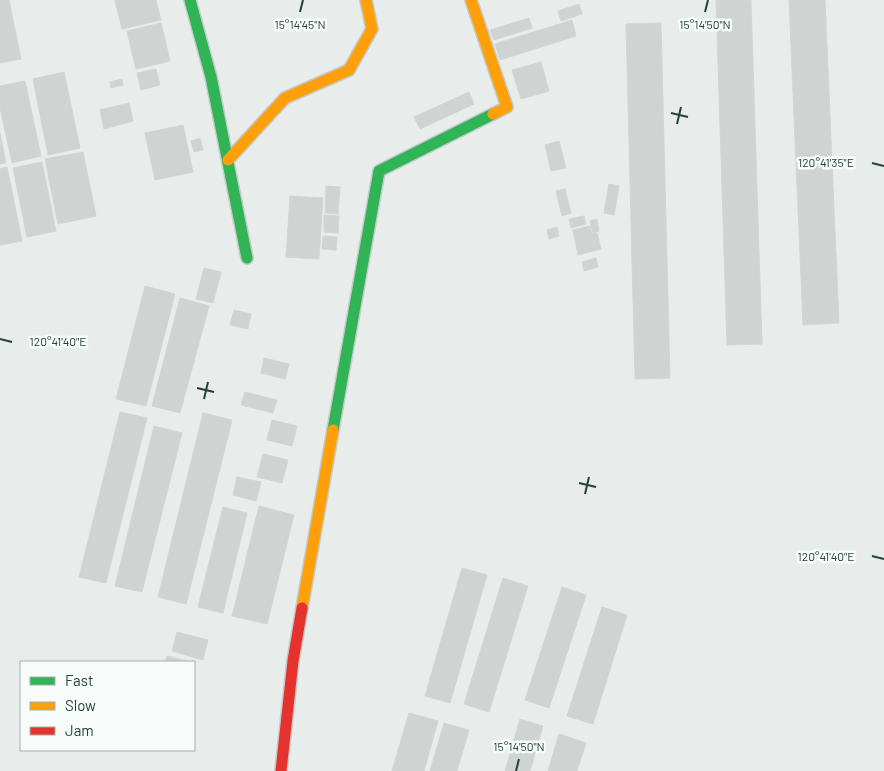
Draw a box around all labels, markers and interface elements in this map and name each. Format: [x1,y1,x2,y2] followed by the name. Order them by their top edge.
[274,17,326,31] text: 15°14'45"N
[679,17,731,31] text: 15°14'50"N
[798,155,854,169] text: 120°41'35"E
[30,334,86,348] text: 120°41'40"E
[798,549,854,563] text: 120°41'40"E
[20,661,195,751] legend
[65,671,93,689] text: Fast
[65,696,96,714] text: Slow
[65,721,94,739] text: Jam
[493,739,545,753] text: 15°14'50"N

